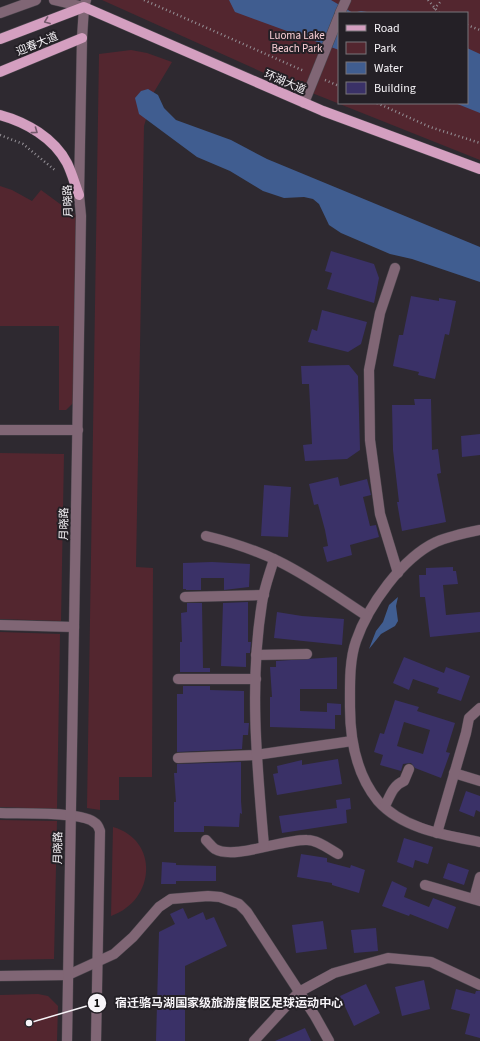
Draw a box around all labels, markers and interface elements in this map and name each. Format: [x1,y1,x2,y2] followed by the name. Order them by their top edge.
[338,12,468,104] legend
[44,17,51,25] one-way arrow
[374,20,400,37] text: Road
[269,28,325,56] park label: Luoma Lake Beach Park
[14,29,60,59] street label: 迎春大道
[374,40,396,57] text: Park
[374,60,404,77] text: Water
[262,67,308,97] street label: 环湖大道
[374,80,416,97] text: Building
[31,126,38,133] one-way arrow
[60,184,76,218] street label: 月晓路
[56,507,72,541] street label: 月晓路
[50,831,66,865] street label: 月晓路
[87,991,351,1015] callout: 宿迁骆马湖国家级旅游度假区足球运动中心
[94,995,100,1012] text: 1
[115,995,343,1012] text: 宿迁骆马湖国家级旅游度假区足球运动中心

